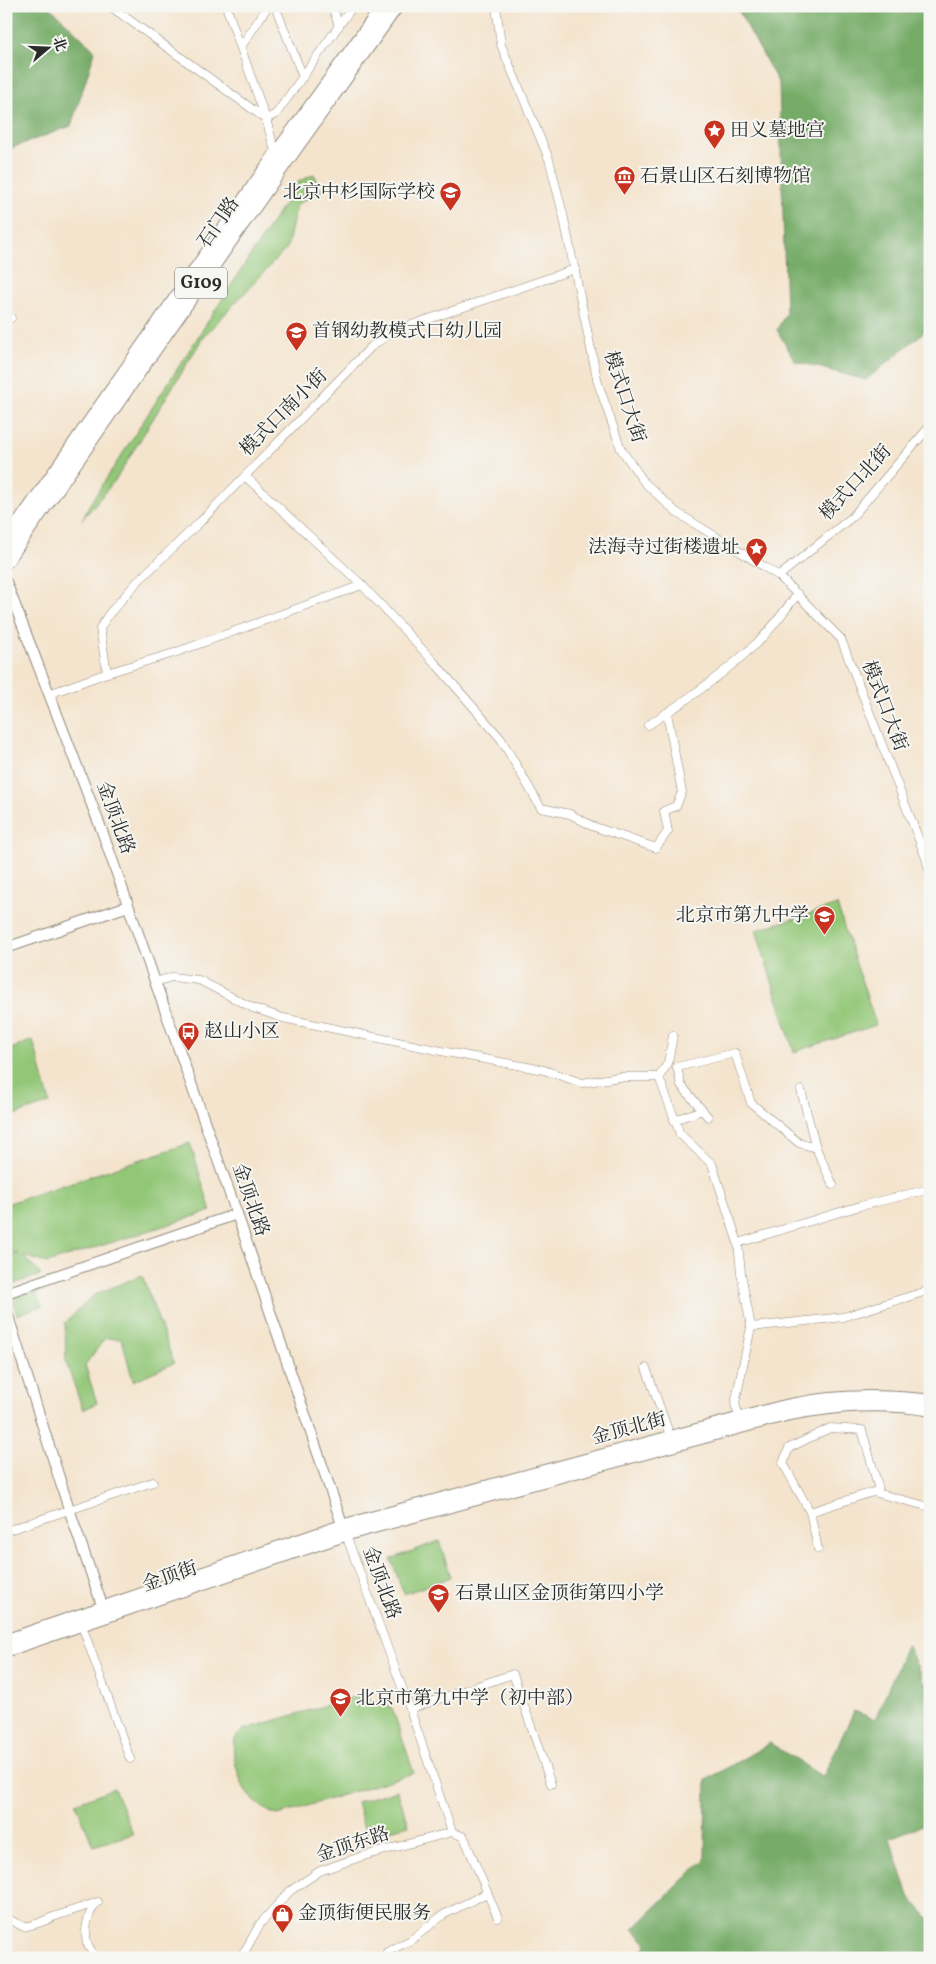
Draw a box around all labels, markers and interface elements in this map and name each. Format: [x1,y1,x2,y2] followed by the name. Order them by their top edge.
[22,22,72,72] north arrow
[48,35,70,54] text: 北
[730,118,825,144] place label: 田义墓地宫
[702,119,726,150] place icon: 田义墓地宫
[640,164,811,190] place label: 石景山区石刻博物馆
[612,165,636,196] museum icon: 石景山区石刻博物馆
[283,180,435,206] place label: 北京中杉国际学校
[439,181,463,212] school or university icon: 北京中杉国际学校
[192,192,246,254] street label: 石门路
[175,268,227,298] road number: G109
[312,319,502,345] place label: 首钢幼教模式口幼儿园
[284,320,308,351] school or university icon: 首钢幼教模式口幼儿园
[597,348,651,446] street label: 模式口大街
[234,363,334,463] street label: 模式口南小街
[814,439,898,527] street label: 模式口北街
[588,535,740,561] place label: 法海寺过街楼遗址
[744,536,768,567] place icon: 法海寺过街楼遗址
[855,657,913,755] street label: 模式口大街
[90,778,140,858] street label: 金顶北路
[676,903,809,929] place label: 北京市第九中学
[813,904,837,935] school or university icon: 北京市第九中学
[204,1019,280,1045] place label: 赵山小区
[176,1020,200,1051] bus stop icon: 赵山小区
[225,1160,275,1240] street label: 金顶北路
[589,1407,669,1451] street label: 金顶北街
[356,1543,406,1623] street label: 金顶北路
[139,1555,201,1599] street label: 金顶街
[455,1581,664,1607] place label: 石景山区金顶街第四小学
[427,1582,451,1613] school or university icon: 石景山区金顶街第四小学
[356,1686,584,1712] place label: 北京市第九中学（初中部）
[328,1687,352,1718] school or university icon: 北京市第九中学（初中部）
[313,1821,393,1869] street label: 金顶东路
[298,1901,431,1927] place label: 金顶街便民服务
[270,1902,294,1933] shop icon: 金顶街便民服务

